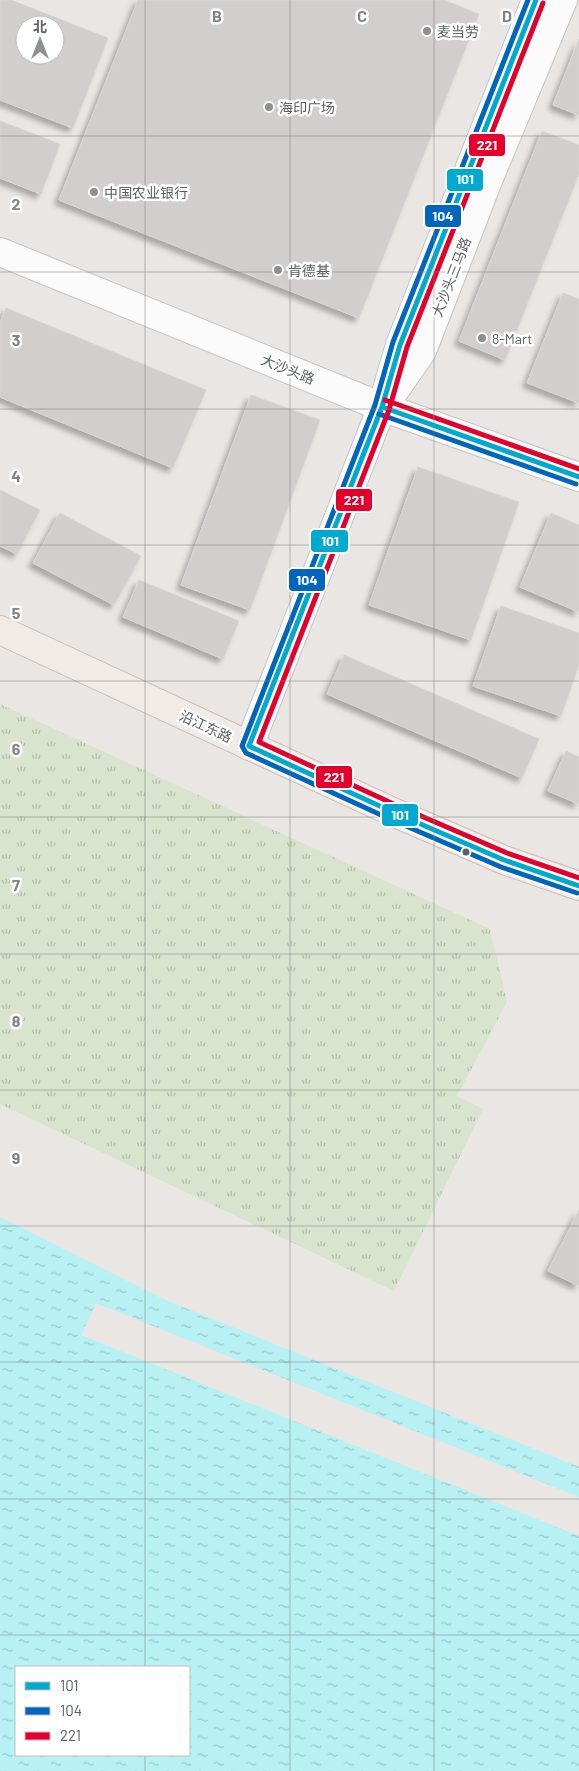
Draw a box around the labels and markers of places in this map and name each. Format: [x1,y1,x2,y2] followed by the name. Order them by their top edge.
[437,23,479,40] place label: 麦当劳
[421,25,433,37] marker: 麦当劳
[279,99,335,116] place label: 海印广场
[263,101,275,113] marker: 海印广场
[104,184,188,201] place label: 中国农业银行
[88,186,100,198] marker: 中国农业银行
[288,262,330,279] place label: 肯德基
[272,264,284,276] marker: 肯德基
[492,330,532,347] place label: 8-Mart
[476,332,488,344] marker: 8-Mart
[461,847,471,857] unlabelled marker

